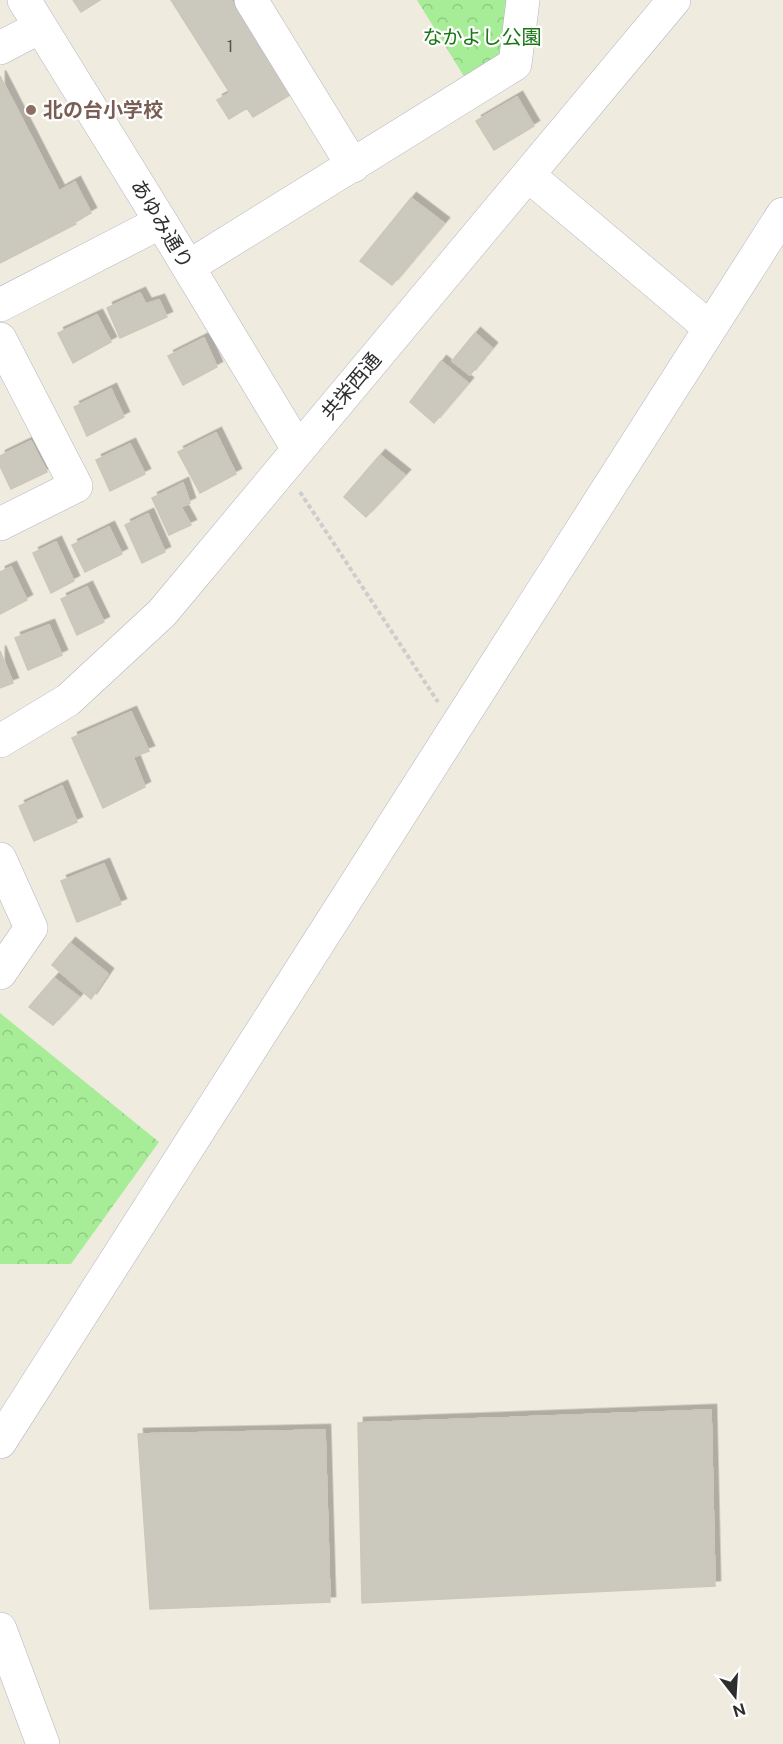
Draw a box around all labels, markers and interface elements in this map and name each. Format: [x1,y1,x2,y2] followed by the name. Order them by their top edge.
[423,25,542,49] park label: なかよし公園
[227,37,233,56] house number: 1
[43,98,163,122] place label: 北の台小学校
[24,103,38,117] marker: 北の台小学校
[126,175,198,273] street label: あゆみ通り
[316,348,386,424] street label: 共栄西通
[705,1666,765,1726] north arrow
[730,1699,748,1721] text: N

